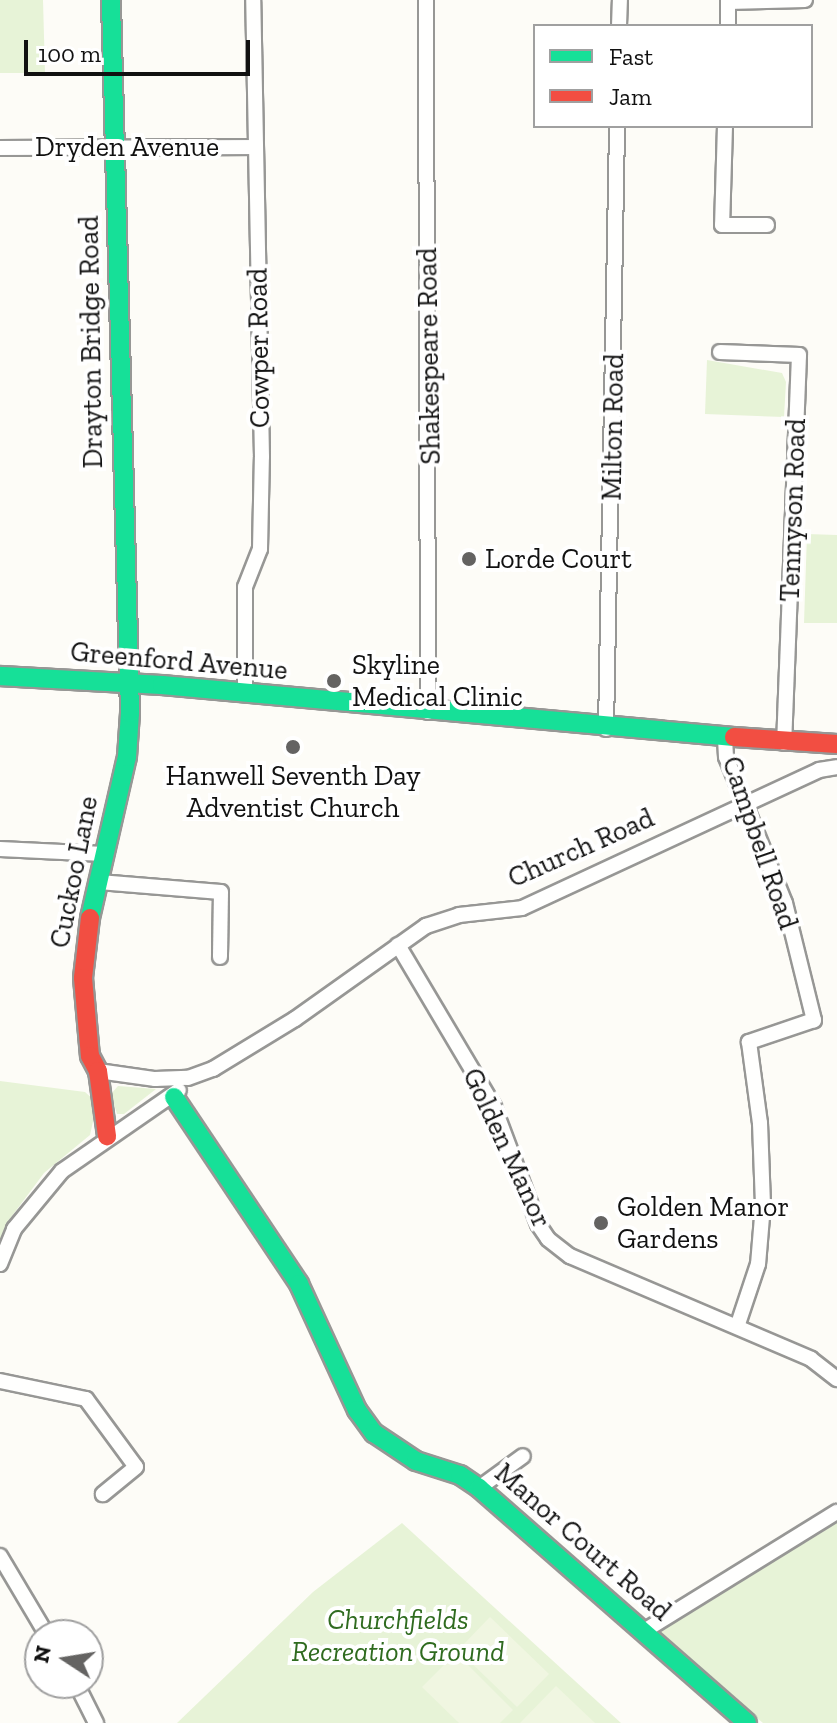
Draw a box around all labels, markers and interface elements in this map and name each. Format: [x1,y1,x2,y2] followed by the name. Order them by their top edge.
[28,24,254,74] scale bar
[533,24,813,128] legend
[38,39,101,68] text: 100 m
[609,42,653,71] text: Fast
[609,82,652,111] text: Jam
[34,130,220,164] street label: Dryden Avenue
[72,215,110,469] street label: Drayton Bridge Road
[410,247,448,465] street label: Shakespeare Road
[241,267,277,429] street label: Cowper Road
[595,353,631,501] street label: Milton Road
[773,418,813,602] street label: Tennyson Road
[485,542,632,576] place label: Lorde Court
[460,550,478,568] marker: Lorde Court
[69,635,289,687] street label: Greenford Avenue
[352,648,523,714] place label: Skyline Medical Clinic
[323,670,345,692] marker: Skyline Medical Clinic
[284,738,302,756] marker: Hanwell Seventh Day Adventist Church
[715,752,805,934] street label: Campbell Road
[165,759,421,825] place label: Hanwell Seventh Day Adventist Church
[43,793,105,951] street label: Cuckoo Lane
[503,801,659,895] street label: Church Road
[455,1063,559,1233] street label: Golden Manor
[617,1190,789,1256] place label: Golden Manor Gardens
[592,1214,610,1232] marker: Golden Manor Gardens
[488,1456,678,1628] street label: Manor Court Road
[291,1603,505,1669] park label: Churchfields Recreation Ground
[24,1619,104,1699] north arrow
[27,1643,57,1665] text: N

